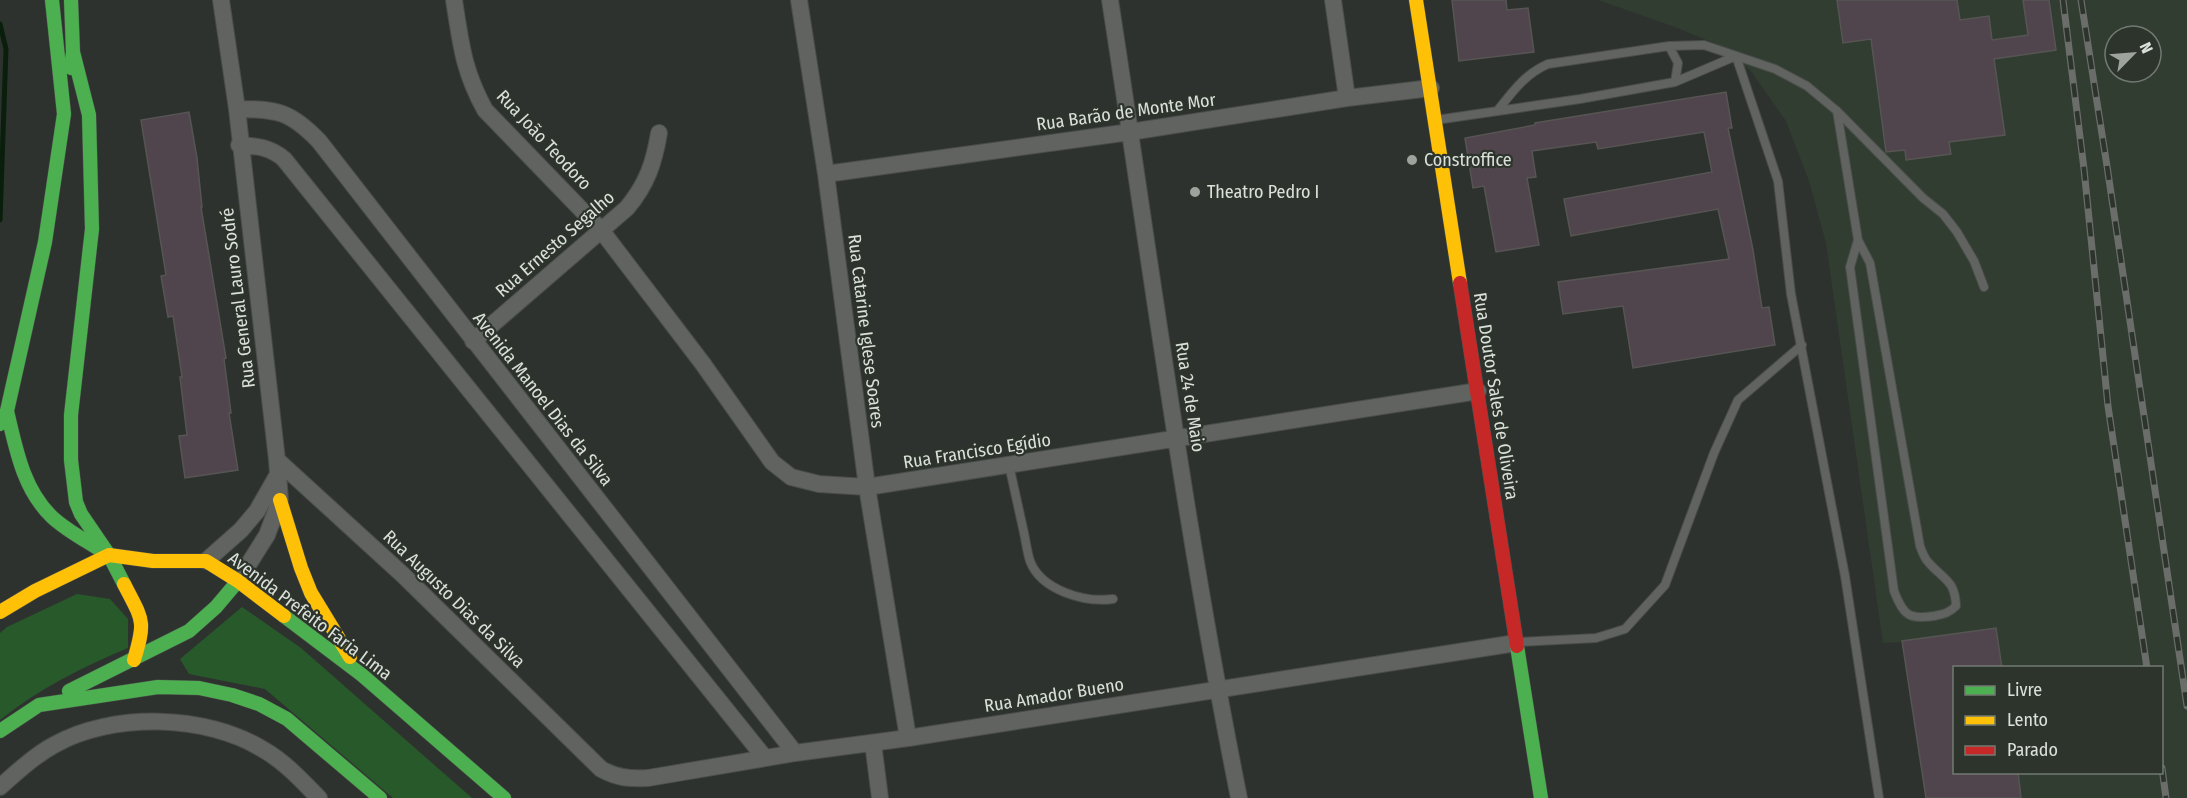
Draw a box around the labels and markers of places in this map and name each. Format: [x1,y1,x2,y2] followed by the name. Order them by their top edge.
[1424,149,1512,171] place label: Constroffice
[1405,153,1419,167] marker: Constroffice
[1207,181,1319,203] place label: Theatro Pedro I
[1188,185,1202,199] marker: Theatro Pedro I

